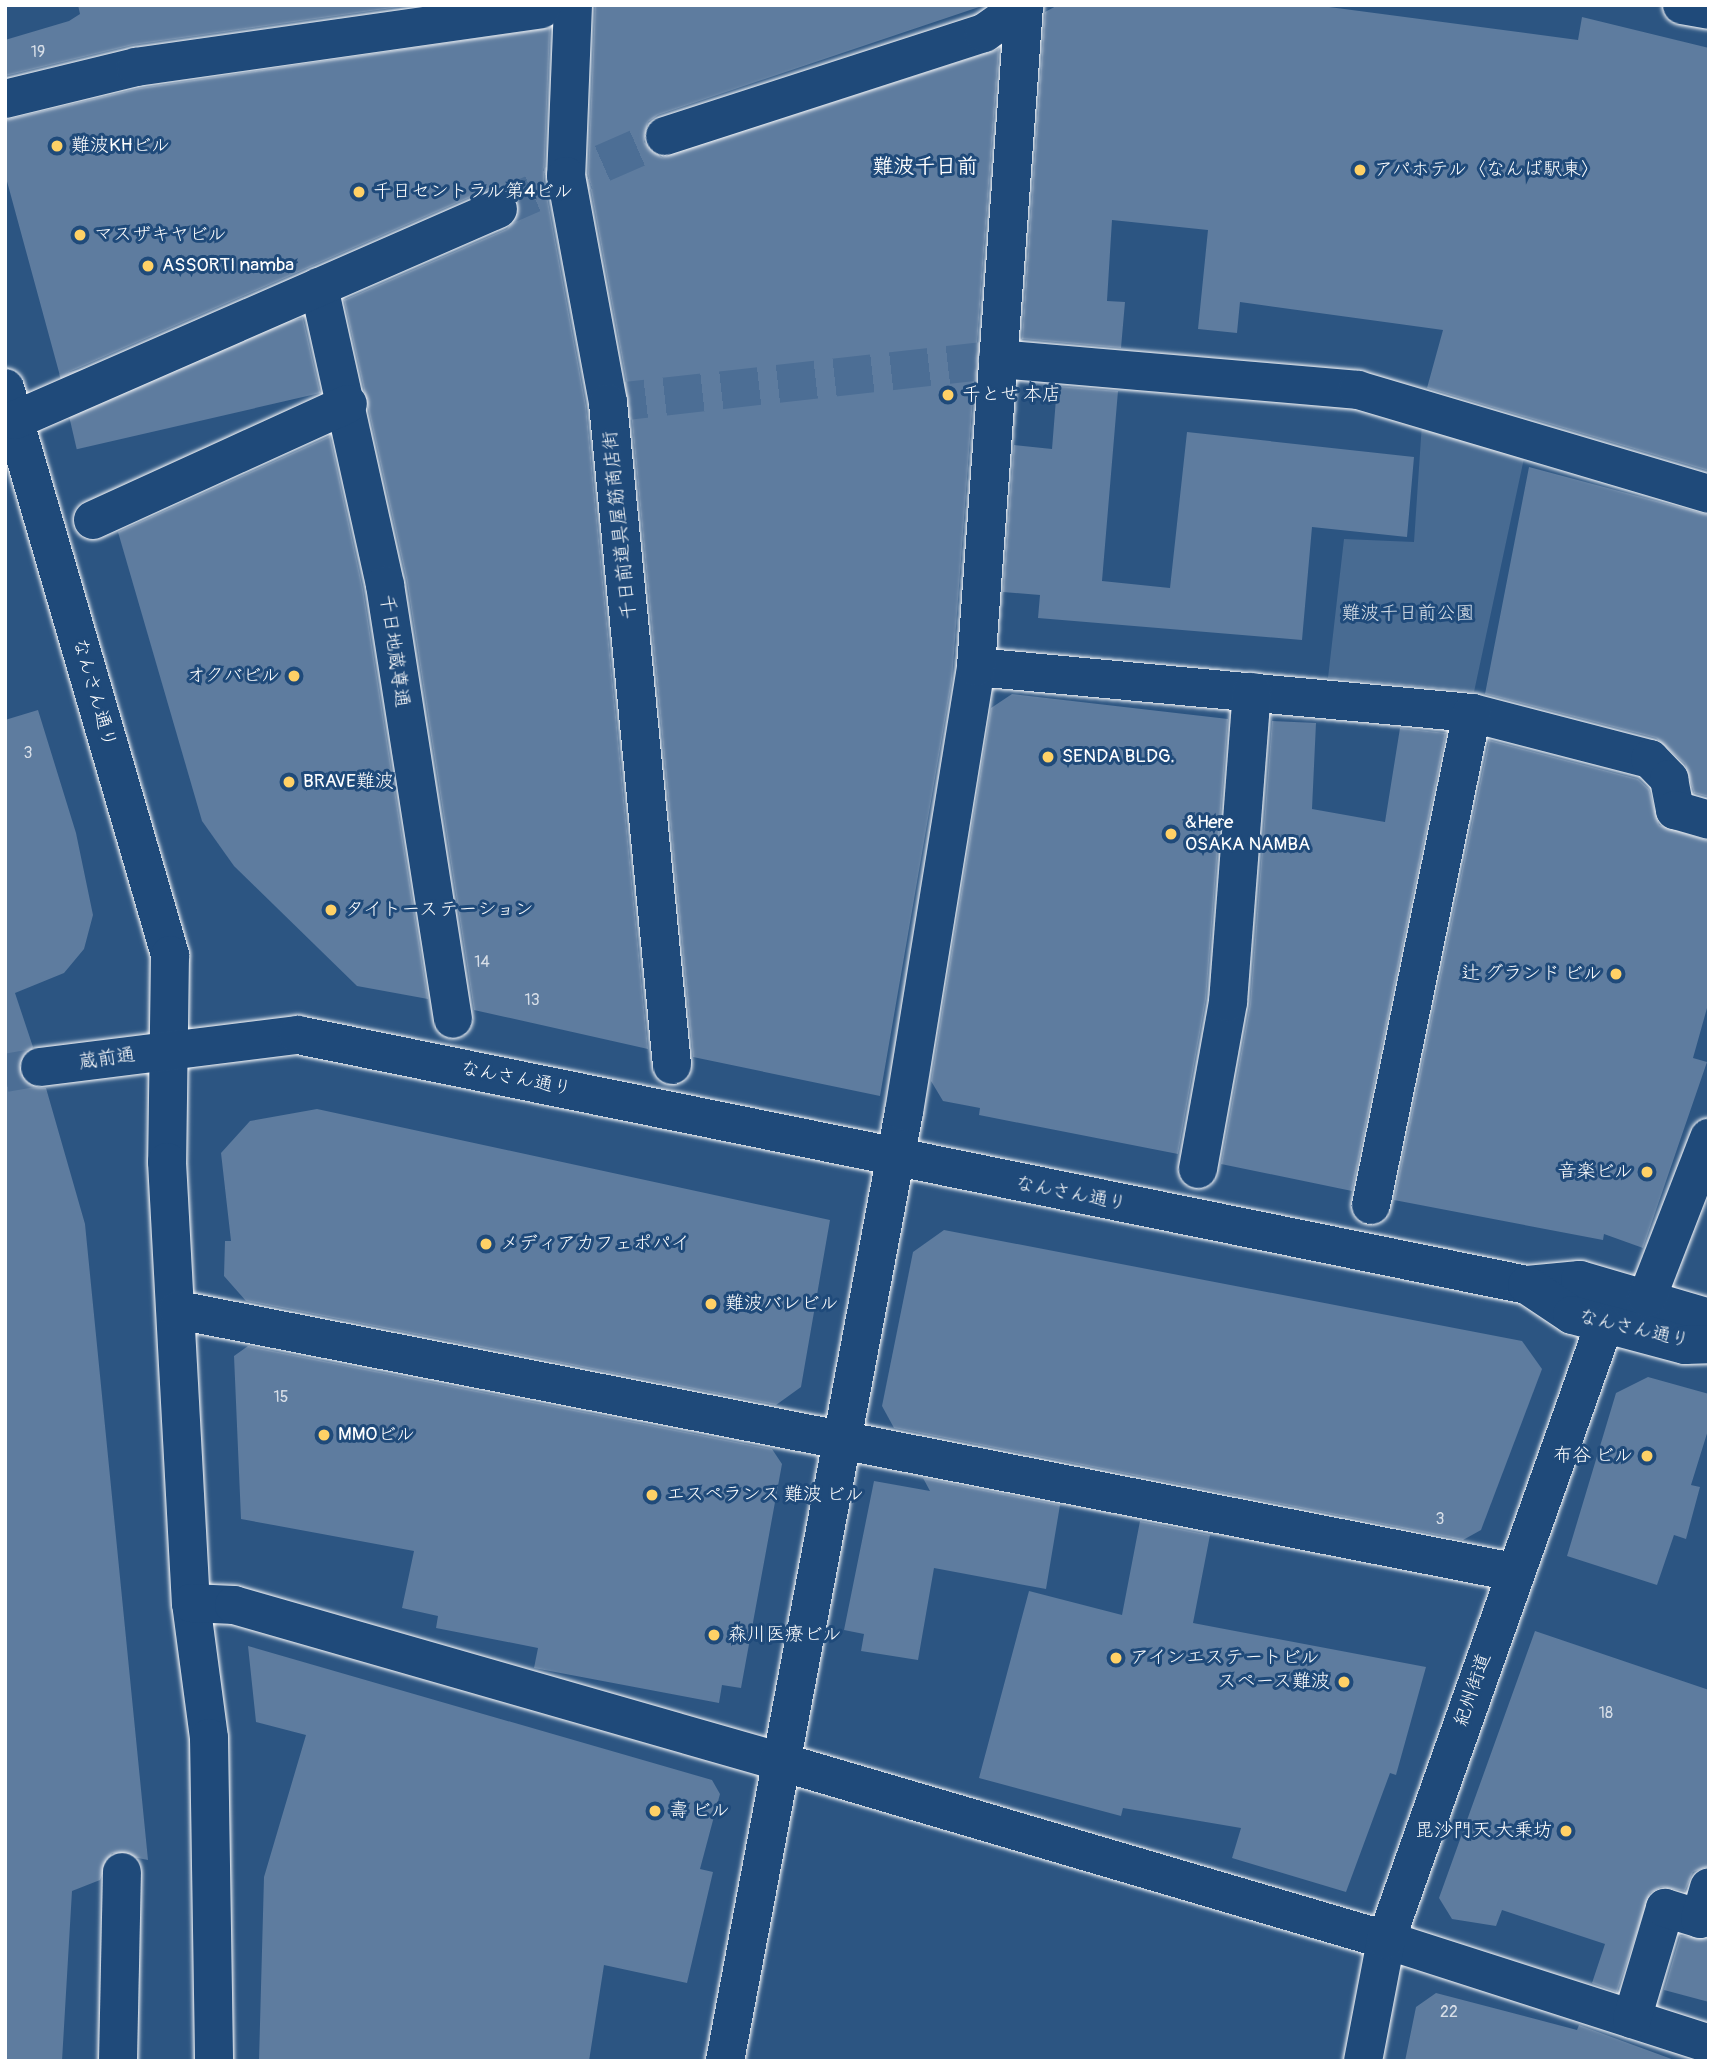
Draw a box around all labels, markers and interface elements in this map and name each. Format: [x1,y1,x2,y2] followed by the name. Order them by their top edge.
[31,42,45,62] house number: 19
[71,135,170,157] place label: 難波KHビル
[49,138,65,154] marker: 難波KHビル
[873,154,977,180] district label: 難波千日前
[1374,159,1602,181] place label: アパホテル〈なんば駅東〉
[1352,162,1368,178] marker: アパホテル〈なんば駅東〉
[373,181,574,203] place label: 千日セントラル第4ビル
[351,184,367,200] marker: 千日セントラル第4ビル
[94,224,227,246] place label: マスザキヤビル
[72,227,88,243] marker: マスザキヤビル
[162,255,294,277] place label: ASSORTI namba
[140,258,156,274] marker: ASSORTI namba
[962,384,1061,406] place label: 千とせ 本店
[940,387,956,403] marker: 千とせ 本店
[599,429,641,621] street label: 千日前道具屋筋商店街
[375,593,413,709] street label: 千日地蔵尊通
[1342,603,1474,625] park label: 難波千日前公園
[67,635,121,751] street label: なんさん通り
[185,665,280,687] place label: オクバビル
[286,668,302,684] marker: オクバビル
[24,743,32,763] house number: 3
[1062,746,1175,768] place label: SENDA BLDG.
[1040,749,1056,765] marker: SENDA BLDG.
[303,771,394,793] place label: BRAVE難波
[281,774,297,790] marker: BRAVE難波
[1185,812,1310,856] place label: &Here OSAKA NAMBA
[1163,826,1179,842] marker: &Here OSAKA NAMBA
[345,899,535,921] place label: タイトーステーション
[323,902,339,918] marker: タイトーステーション
[474,952,490,972] house number: 14
[1461,963,1602,985] place label: 辻 グランド ビル
[1608,966,1624,982] marker: 辻 グランド ビル
[524,990,540,1010] house number: 13
[77,1044,137,1074] street label: 蔵前通
[458,1057,574,1101] street label: なんさん通り
[1557,1161,1633,1183] place label: 音楽ビル
[1639,1164,1655,1180] marker: 音楽ビル
[1013,1172,1129,1216] street label: なんさん通り
[500,1233,690,1255] place label: メディアカフェポパイ
[478,1236,494,1252] marker: メディアカフェポパイ
[725,1293,839,1315] place label: 難波バレビル
[703,1296,719,1312] marker: 難波バレビル
[1576,1305,1692,1353] street label: なんさん通り
[274,1387,288,1407] house number: 15
[338,1424,415,1446] place label: MMOビル
[316,1427,332,1443] marker: MMOビル
[1553,1445,1633,1467] place label: 布谷 ビル
[1639,1448,1655,1464] marker: 布谷 ビル
[666,1484,864,1506] place label: エスペランス 難波 ビル
[644,1487,660,1503] marker: エスペランス 難波 ビル
[1436,1509,1444,1529] house number: 3
[728,1624,842,1646] place label: 森川医療ビル
[706,1627,722,1643] marker: 森川医療ビル
[1130,1647,1320,1669] place label: アインエステートビル
[1108,1650,1124,1666] marker: アインエステートビル
[1450,1650,1496,1730] street label: 紀州街道
[1216,1671,1330,1693] place label: スペース難波
[1336,1674,1352,1690] marker: スペース難波
[1599,1703,1613,1723] house number: 18
[669,1800,730,1822] place label: 壽 ビル
[647,1803,663,1819] marker: 壽 ビル
[1415,1820,1552,1842] place label: 毘沙門天 大乗坊
[1558,1823,1574,1839] marker: 毘沙門天 大乗坊
[1440,2002,1458,2022] house number: 22

